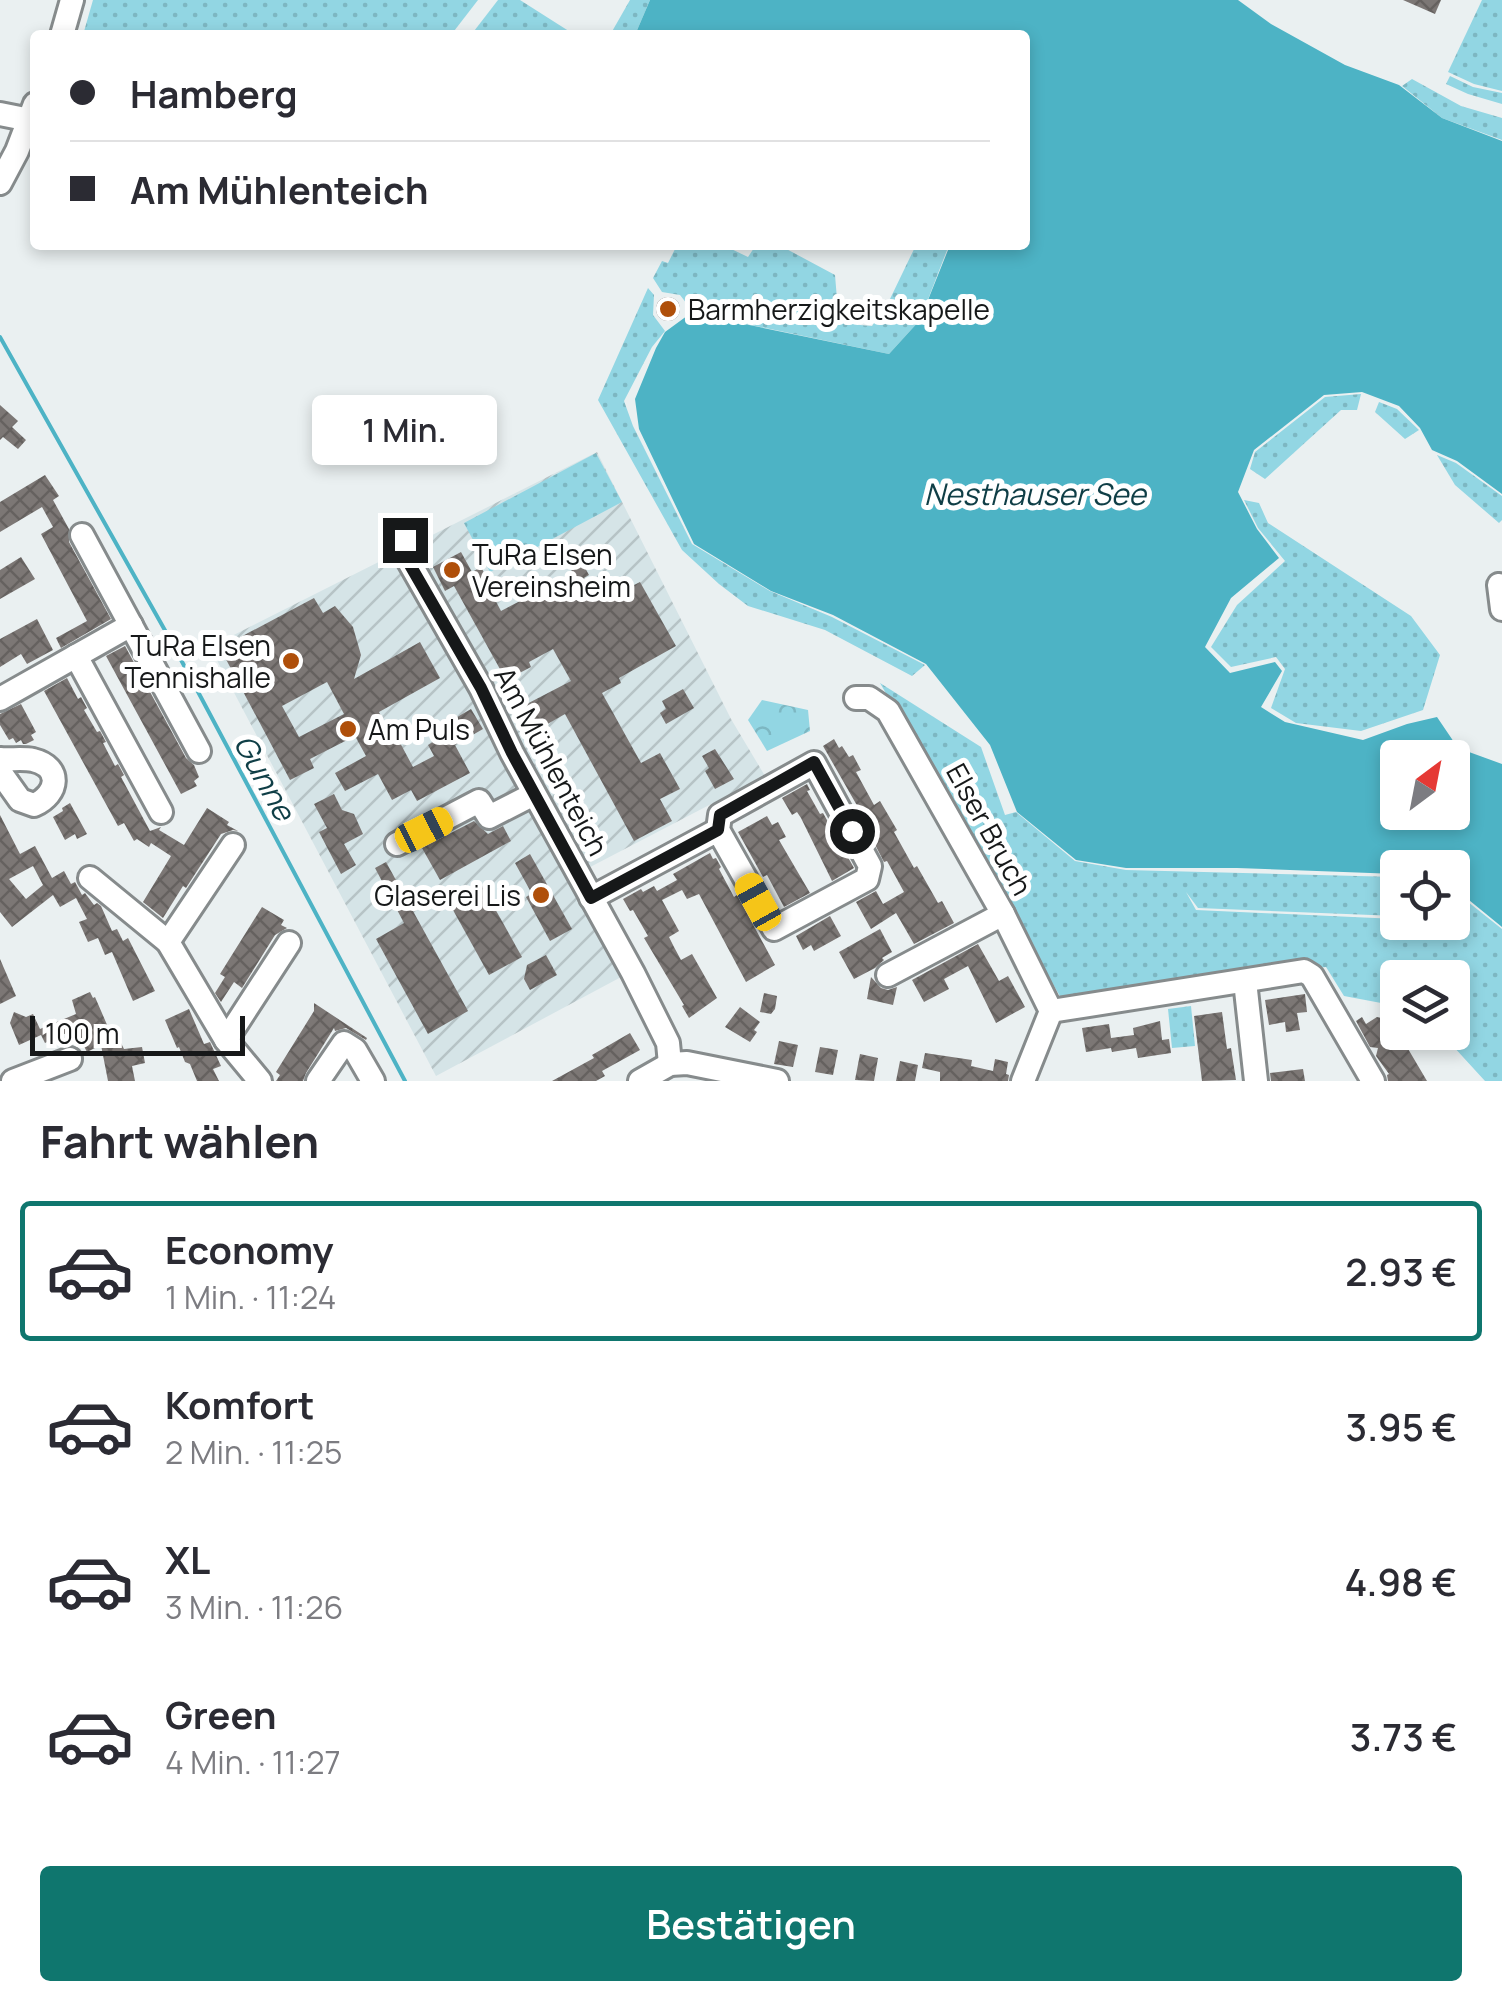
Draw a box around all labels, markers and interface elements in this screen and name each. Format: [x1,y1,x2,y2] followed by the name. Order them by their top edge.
[130,67,298,119] text: Hamberg
[130,163,429,215] text: Am Mühlenteich
[688,290,990,328] place label: Barmherzigkeitskapelle
[657,298,679,320] marker: Barmherzigkeitskapelle
[312,395,498,465] callout: 1 Min.
[362,408,447,452] text: 1 Min.
[924,473,1147,514] water label: Nesthauser See
[383,518,428,563] route end
[472,535,631,605] place label: TuRa Elsen Vereinsheim
[441,559,463,581] marker: TuRa Elsen Vereinsheim
[124,626,271,696] place label: TuRa Elsen Tennishalle
[280,650,302,672] marker: TuRa Elsen Tennishalle
[486,660,618,862] street label: Am Mühlenteich
[368,710,470,748] place label: Am Puls
[337,718,359,740] marker: Am Puls
[225,727,306,828] water label: Gunne
[1380,740,1470,830] north arrow
[1380,740,1470,1050] map controls
[938,756,1042,902] street label: Elser Bruch
[390,803,458,857] car
[830,809,875,854] route start
[1380,850,1470,940] button: locate
[730,868,786,936] car
[374,876,521,914] place label: Glaserei Lis
[530,884,552,906] marker: Glaserei Lis
[1380,960,1470,1050] button: layers
[30,1011,245,1056] scale bar
[45,1014,119,1052] text: 100 m
[40,1110,319,1172] text: Fahrt wählen
[165,1223,334,1275] text: Economy
[45,1226,135,1316] icon: car
[1345,1245,1457,1297] text: 2.93 €
[165,1275,336,1319] text: 1 Min. · 11:24
[165,1378,314,1430] text: Komfort
[45,1381,135,1471] icon: car
[1345,1400,1457,1452] text: 3.95 €
[165,1430,342,1474] text: 2 Min. · 11:25
[165,1533,210,1585] text: XL
[45,1536,135,1626] icon: car
[1344,1555,1457,1607] text: 4.98 €
[165,1585,343,1629] text: 3 Min. · 11:26
[165,1688,277,1740] text: Green
[45,1691,135,1781] icon: car
[1350,1710,1457,1762] text: 3.73 €
[165,1740,341,1784] text: 4 Min. · 11:27
[40,1866,1462,1981] button: Bestätigen

